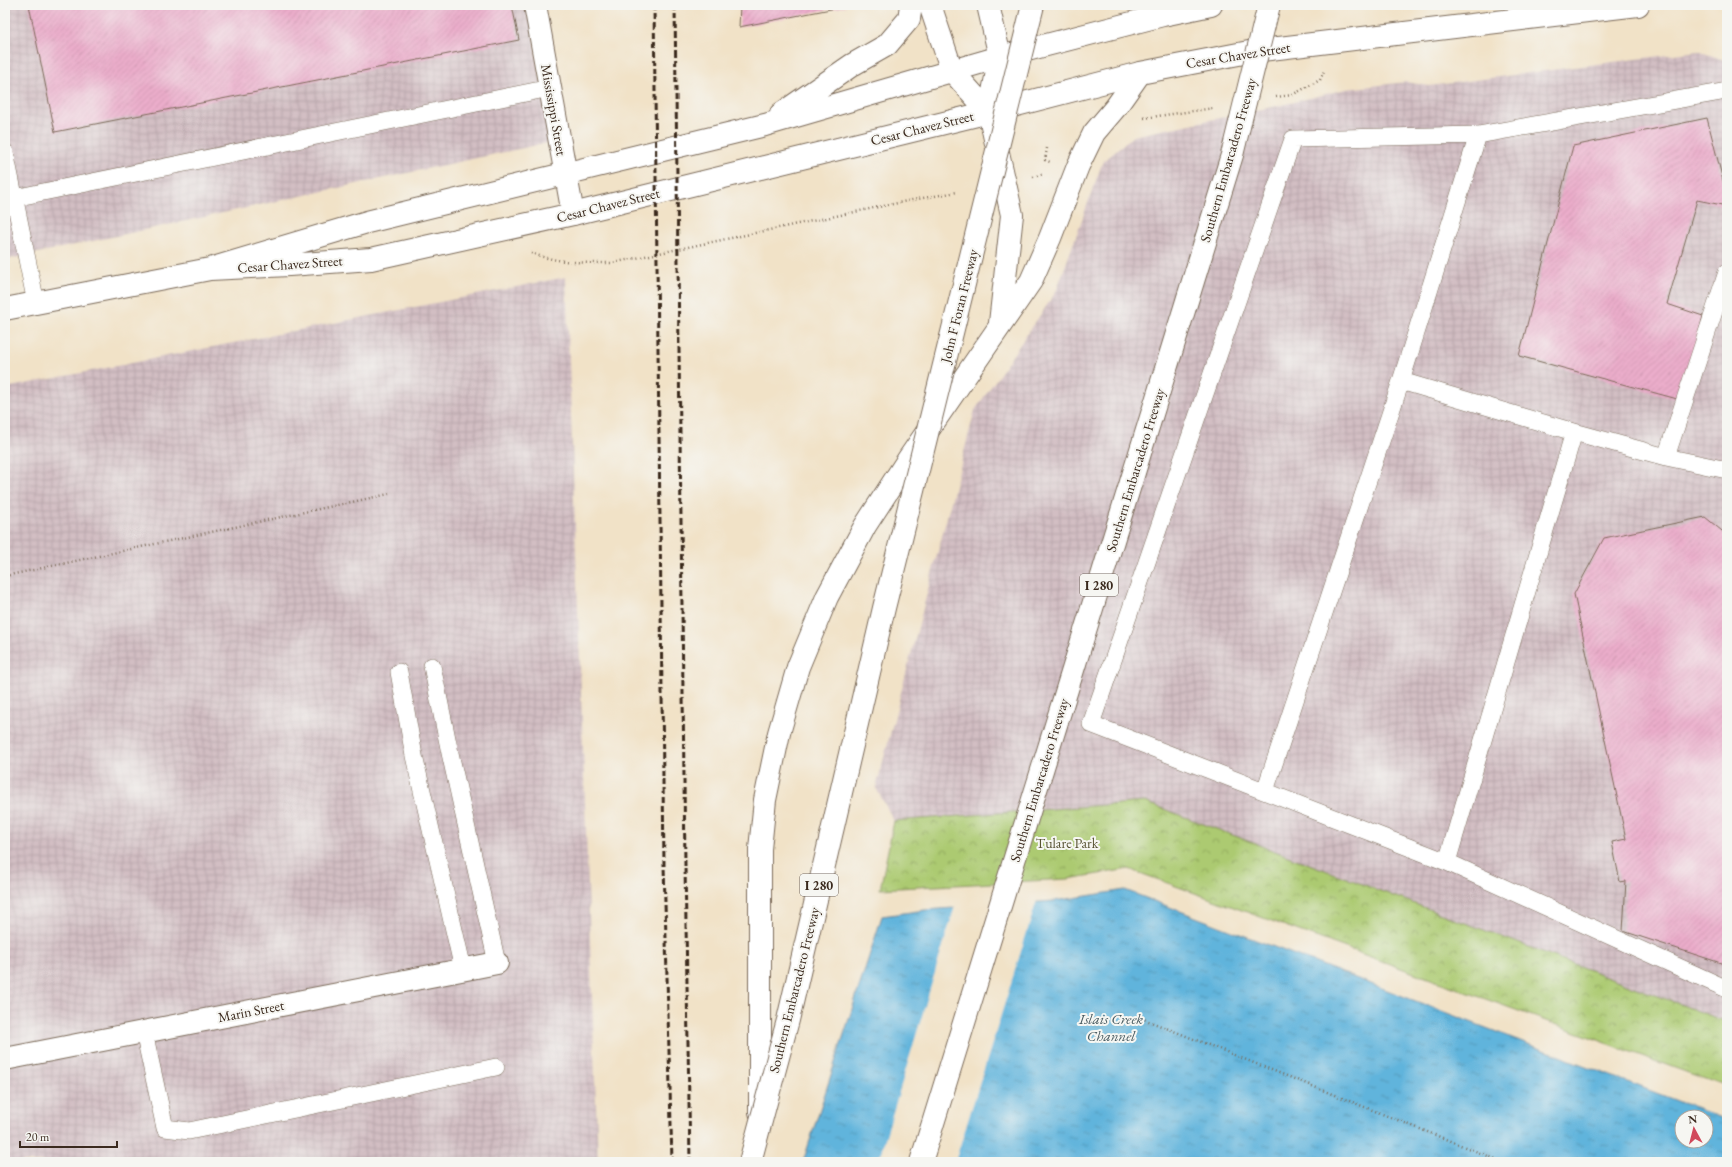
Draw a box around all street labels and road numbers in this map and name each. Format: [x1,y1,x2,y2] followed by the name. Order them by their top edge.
[1184,38,1292,72] street label: Cesar Chavez Street
[537,63,571,158] street label: Mississippi Street
[1196,75,1260,244] street label: Southern Embarcadero Freeway
[869,106,976,149] street label: Cesar Chavez Street
[555,183,662,226] street label: Cesar Chavez Street
[936,246,982,366] street label: John F Foran Freeway
[237,251,344,277] street label: Cesar Chavez Street
[1101,385,1169,554] street label: Southern Embarcadero Freeway
[1080,574,1118,596] road number: I 280
[1005,695,1073,864] street label: Southern Embarcadero Freeway
[800,874,838,896] road number: I 280
[765,904,824,1075] street label: Southern Embarcadero Freeway
[216,996,286,1026] street label: Marin Street

